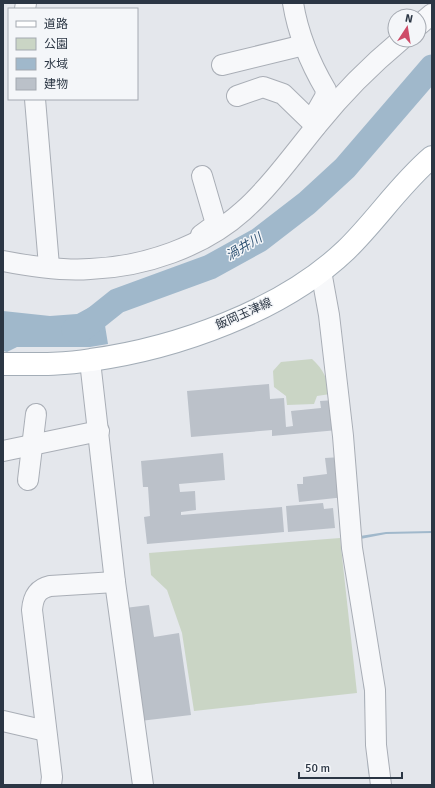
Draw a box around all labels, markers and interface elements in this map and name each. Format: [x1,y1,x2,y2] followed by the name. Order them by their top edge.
[8,8,138,100] legend
[387,8,427,48] north arrow
[404,12,414,26] text: N
[44,17,68,32] text: 道路
[44,37,68,52] text: 公園
[44,57,68,72] text: 水域
[44,77,68,92] text: 建物
[223,229,267,264] water label: 渦井川
[214,295,274,333] street label: 飯岡玉津線
[299,754,402,780] scale bar
[305,761,330,776] text: 50 m

